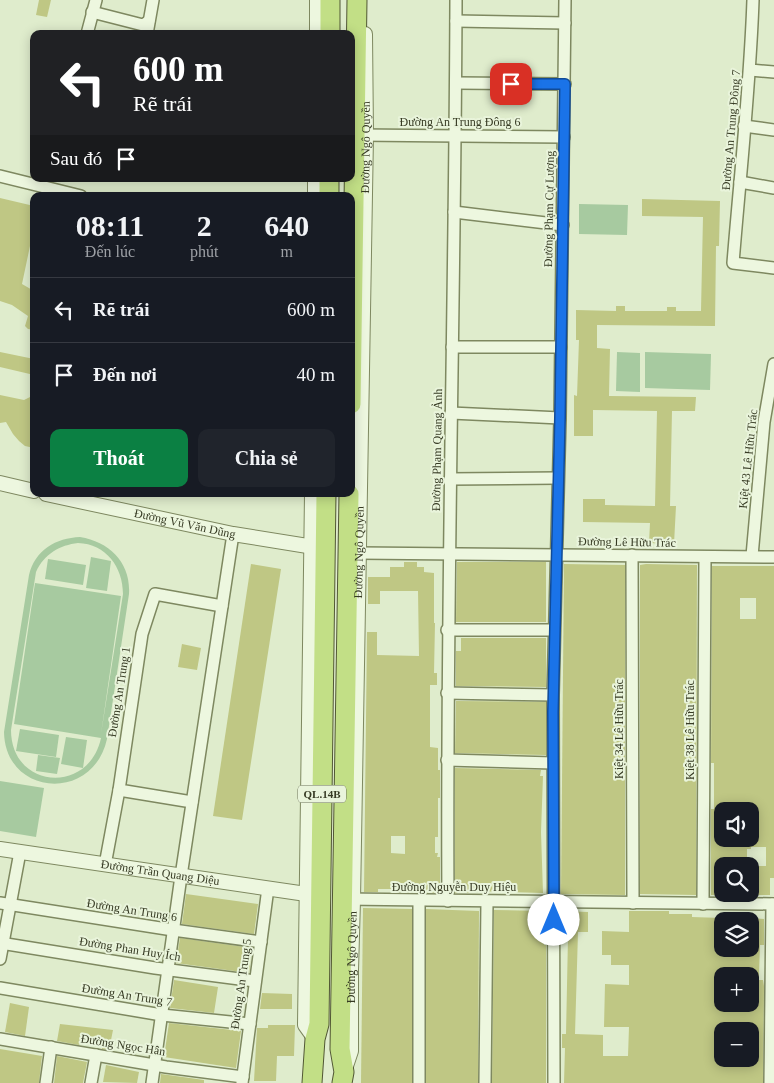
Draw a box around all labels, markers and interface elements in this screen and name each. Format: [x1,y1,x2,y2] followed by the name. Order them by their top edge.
[50,50,115,115] icon: left
[133,50,223,89] text: 600 m
[490,63,532,105] pin
[719,69,743,191] street label: Đường An Trung Đông 7
[497,70,525,98] icon: arrive
[133,91,192,116] text: Rẽ trái
[358,101,373,193] street label: Đường Ngô Quyền
[400,115,520,129] street label: Đường An Trung Đông 6
[112,145,140,173] icon: arrive
[50,148,102,169] text: Sau đó
[541,151,557,267] street label: Đường Phạm Cự Lượng
[76,209,144,242] text: 08:11
[197,209,212,242] text: 2
[264,209,309,242] text: 640
[85,243,135,260] text: Đến lúc
[190,243,218,260] text: phút
[280,243,293,260] text: m
[50,296,78,324] icon: left
[93,299,149,320] text: Rẽ trái
[287,299,335,320] text: 600 m
[50,361,78,389] icon: arrive
[93,364,157,385] text: Đến nơi
[296,364,335,385] text: 40 m
[429,389,445,511] street label: Đường Phạm Quang Ảnh
[736,409,760,509] street label: Kiệt 43 Lê Hữu Trác
[50,429,188,487] button: Thoát
[198,429,335,487] button: Chia sẻ
[133,506,237,541] street label: Đường Vũ Văn Dũng
[351,506,367,598] street label: Đường Ngô Quyền
[578,534,676,550] street label: Đường Lê Hữu Trác
[105,646,133,738] street label: Đường An Trung 1
[612,679,626,779] street label: Kiệt 34 Lê Hữu Trác
[683,680,697,780] street label: Kiệt 38 Lê Hữu Trác
[298,786,346,802] road number: QL.14B
[714,802,759,1067] map controls
[714,802,759,847] button: sound
[100,857,221,888] street label: Đường Trần Quang Diệu
[714,857,759,902] button: search
[392,880,516,894] street label: Đường Nguyễn Duy Hiệu
[527,893,579,945] position arrow
[86,896,178,924] street label: Đường An Trung 6
[344,911,360,1003] street label: Đường Ngô Quyền
[714,912,759,957] button: layers
[78,934,182,964] street label: Đường Phan Huy Ích
[228,938,254,1030] street label: Đường An Trung 5
[714,967,759,1012] button: +
[81,981,173,1009] street label: Đường An Trung 7
[714,1022,759,1067] button: −
[80,1031,166,1059] street label: Đường Ngọc Hân

